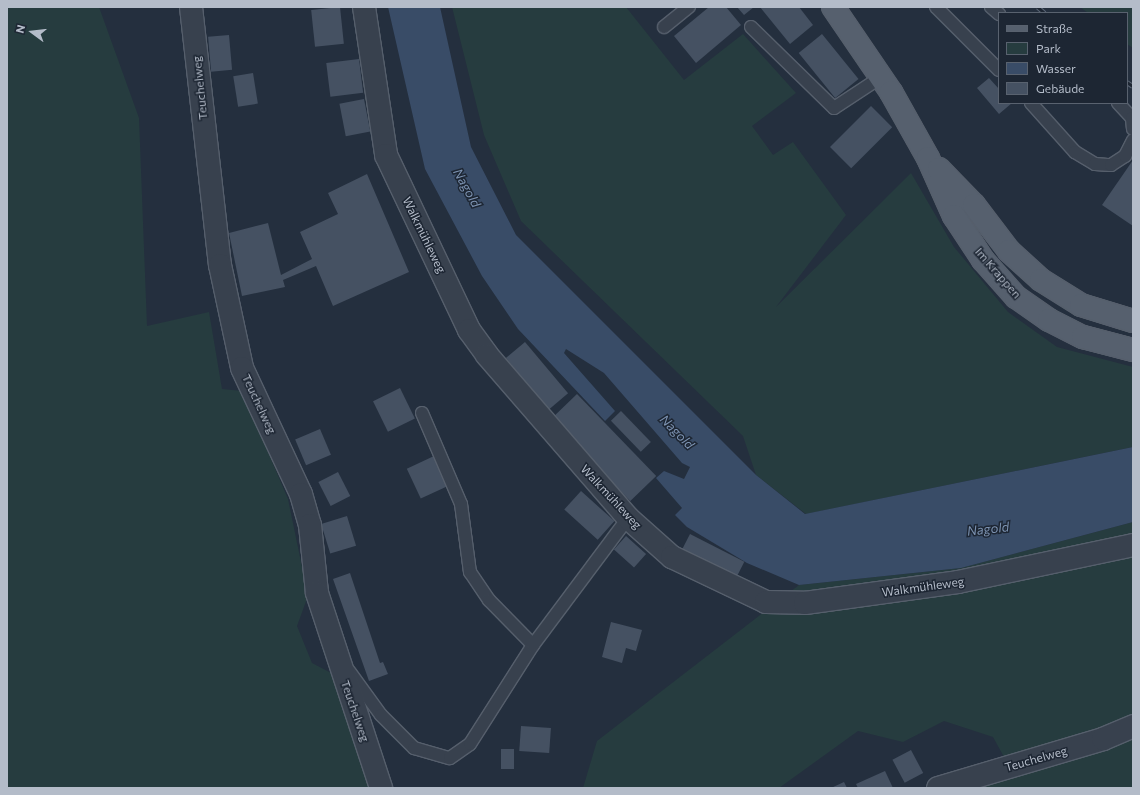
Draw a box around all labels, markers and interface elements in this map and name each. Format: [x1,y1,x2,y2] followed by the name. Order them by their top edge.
[12,12,52,52] north arrow
[998,12,1128,104] legend
[1036,21,1072,35] text: Straße
[13,23,27,34] text: N
[1036,41,1061,55] text: Park
[189,55,211,121] street label: Teuchelweg
[1036,61,1076,75] text: Wasser
[1036,81,1084,95] text: Gebäude
[450,166,484,210] water label: Nagold
[399,195,449,275] street label: Walkmühleweg
[972,245,1024,301] street label: Im Krappen
[239,372,279,436] street label: Teuchelweg
[657,412,697,452] water label: Nagold
[577,462,645,532] street label: Walkmühleweg
[966,519,1010,539] water label: Nagold
[881,574,965,600] street label: Walkmühleweg
[338,678,372,744] street label: Teuchelweg
[1003,743,1069,775] street label: Teuchelweg

